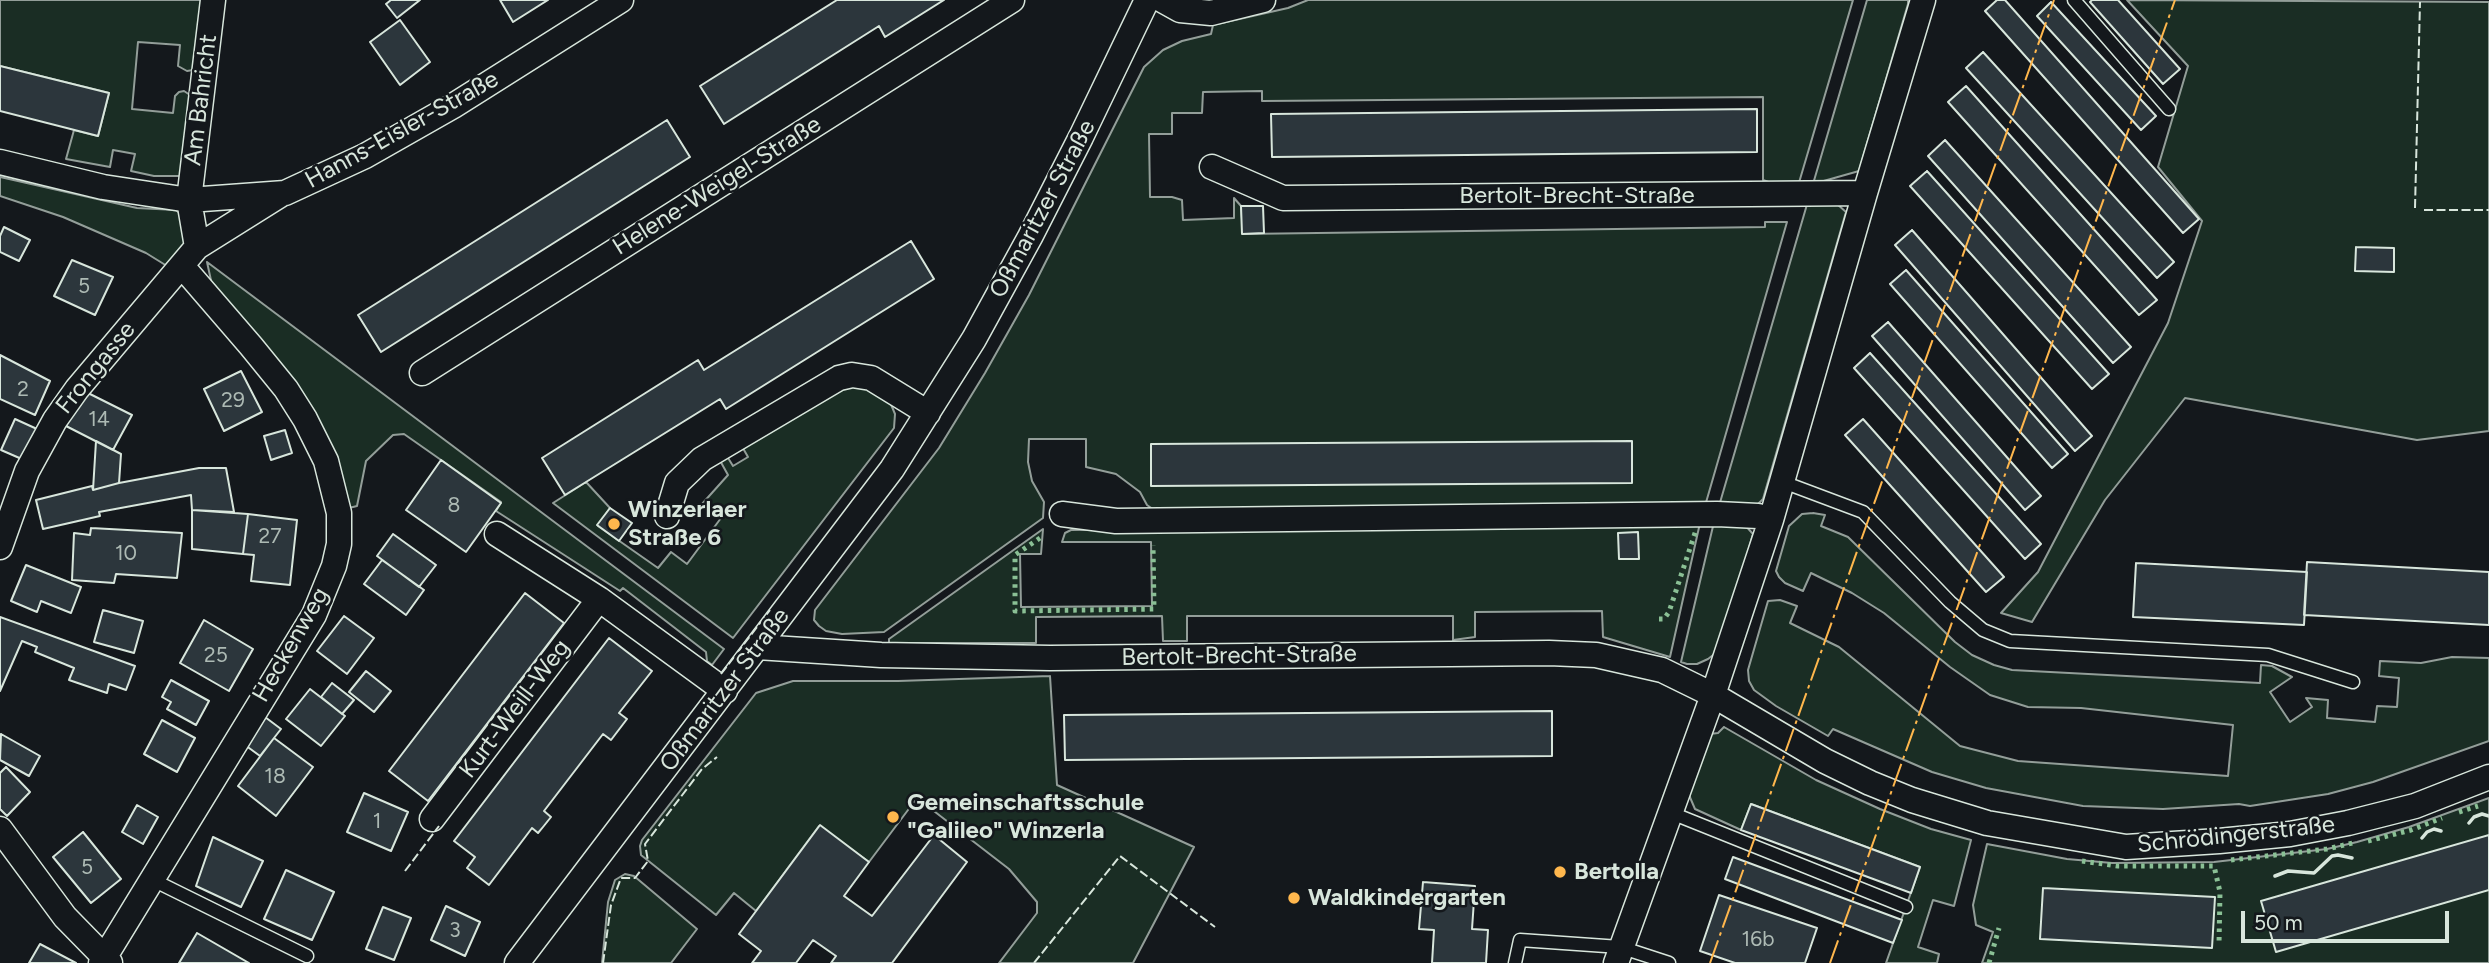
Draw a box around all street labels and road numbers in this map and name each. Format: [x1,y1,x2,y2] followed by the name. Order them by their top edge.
[179,33,223,167] street label: Am Bahricht
[300,65,504,195] street label: Hanns-Eisler-Straße
[608,110,826,262] street label: Helene-Weigel-Straße
[984,115,1102,303] street label: Oßmaritzer Straße
[1459,182,1695,210] street label: Bertolt-Brecht-Straße
[50,316,142,420] street label: Frongasse
[247,583,335,707] street label: Heckenweg
[654,603,796,777] street label: Oßmaritzer Straße
[454,634,576,784] street label: Kurt-Weill-Weg
[1121,640,1357,672] street label: Bertolt-Brecht-Straße
[2136,810,2336,860] street label: Schrödingerstraße

